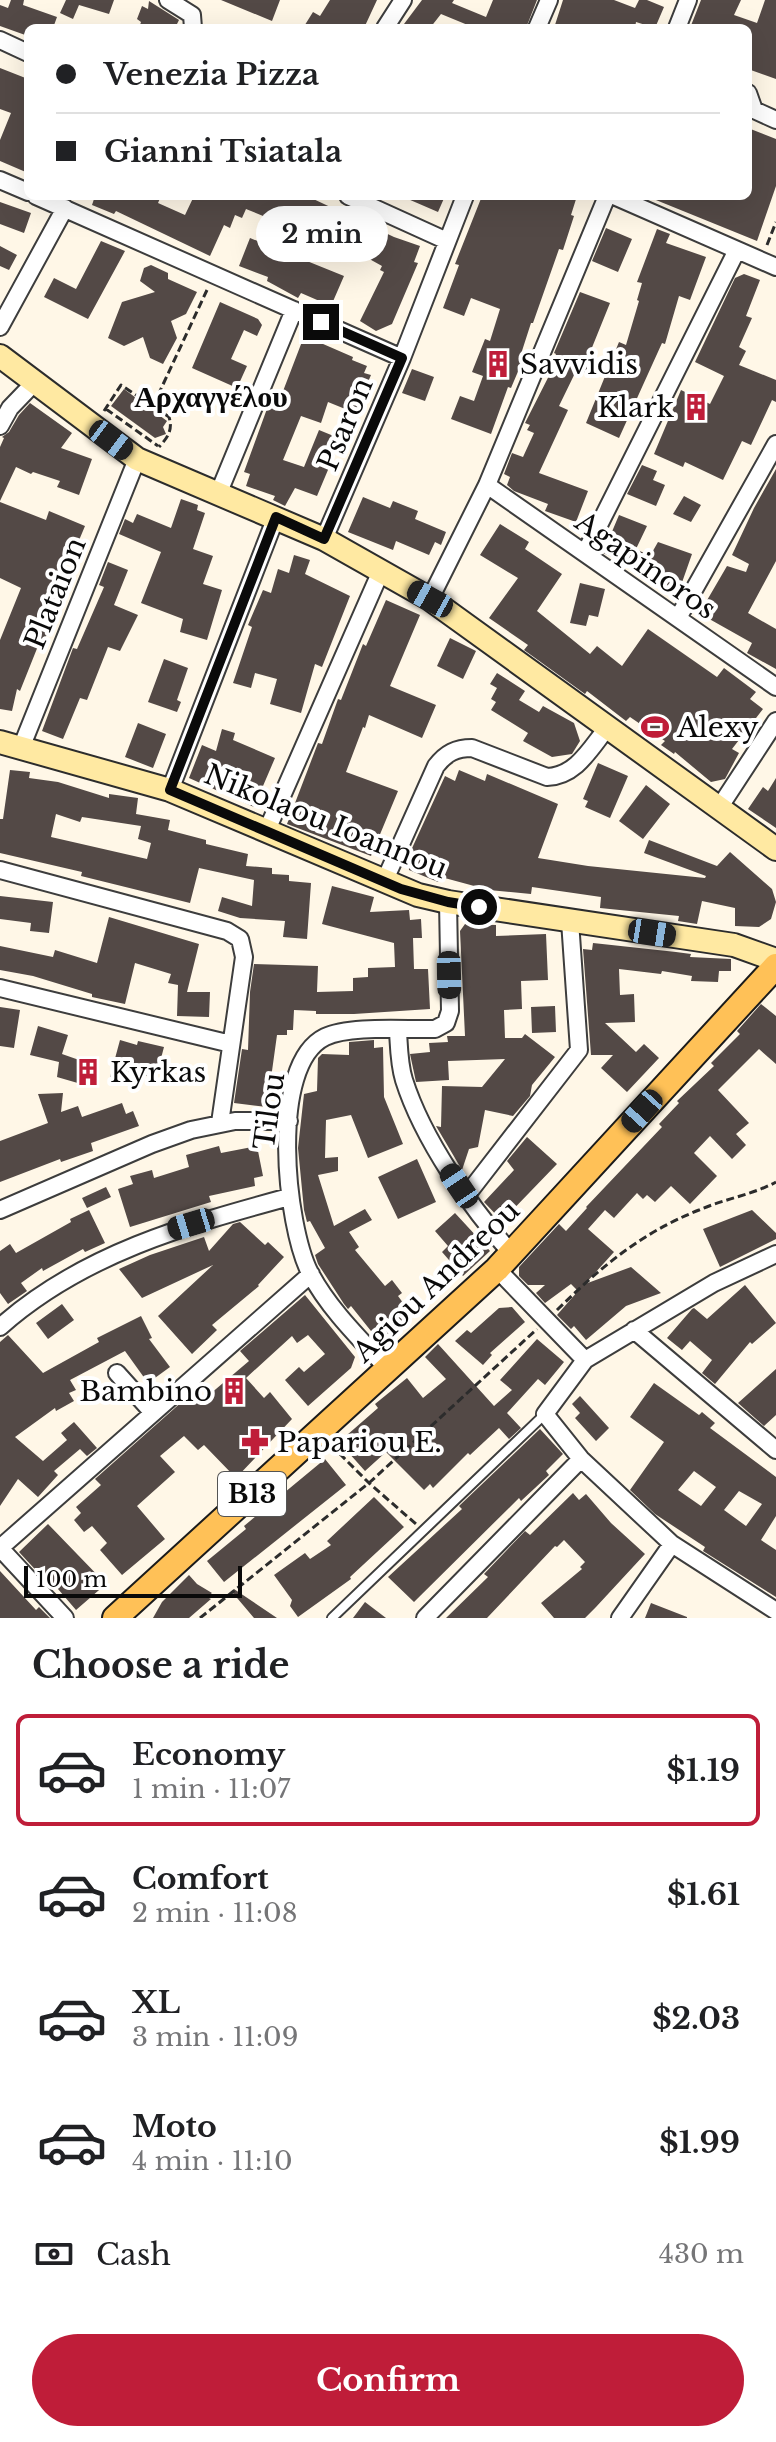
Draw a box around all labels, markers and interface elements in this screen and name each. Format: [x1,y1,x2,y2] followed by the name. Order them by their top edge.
[104,56,319,93] text: Venezia Pizza
[104,133,342,170] text: Gianni Tsiatala
[255,206,387,262] callout: 2 min
[282,218,362,250] text: 2 min
[303,304,339,340] route end
[520,347,638,382] place label: Savvidis
[483,349,513,379] building icon: Savvidis
[310,372,381,476] street label: Psaron
[134,378,288,415] district label: Αρχαγγέλου
[597,390,675,425] place label: Klark
[681,392,711,422] building icon: Klark
[85,416,137,464] car
[568,503,723,627] street label: Agapinoros
[17,532,94,654] street label: Plataion
[403,577,457,621] car
[676,710,759,745] place label: Alexy
[640,712,670,742] sports icon: Alexy
[199,757,453,886] street label: Nikolaou Ioannou
[461,889,497,925] route start
[626,917,678,949] car
[437,951,461,999] car
[110,1055,206,1090] place label: Kyrkas
[73,1057,103,1087] building icon: Kyrkas
[247,1070,292,1152] street label: Tilou
[617,1085,667,1137] car
[436,1159,482,1213] car
[345,1193,527,1370] street label: Agiou Andreou
[165,1206,217,1242] car
[80,1374,212,1409] place label: Bambino
[219,1376,249,1406] building icon: Bambino
[277,1425,442,1460] place label: Papariou E.
[240,1427,270,1457] pharmacy icon: Papariou E.
[218,1472,286,1516] road number: B13
[24,1562,242,1598] scale bar
[36,1566,107,1593] text: 100 m
[32,1643,289,1688] text: Choose a ride
[36,1734,108,1806] icon: car
[132,1736,285,1773] text: Economy
[667,1752,740,1789] text: $1.19
[132,1773,290,1805] text: 1 min · 11:07
[36,1858,108,1930] icon: car
[132,1860,269,1897] text: Comfort
[667,1876,740,1913] text: $1.61
[132,1897,297,1929] text: 2 min · 11:08
[36,1982,108,2054] icon: car
[132,1984,180,2021] text: XL
[652,2000,740,2037] text: $2.03
[132,2021,298,2053] text: 3 min · 11:09
[36,2106,108,2178] icon: car
[132,2108,217,2145] text: Moto
[659,2124,740,2161] text: $1.99
[132,2145,292,2177] text: 4 min · 11:10
[32,2232,76,2276] icon: cash
[96,2236,171,2273] text: Cash
[659,2238,744,2270] text: 430 m
[32,2334,744,2426] button: Confirm

